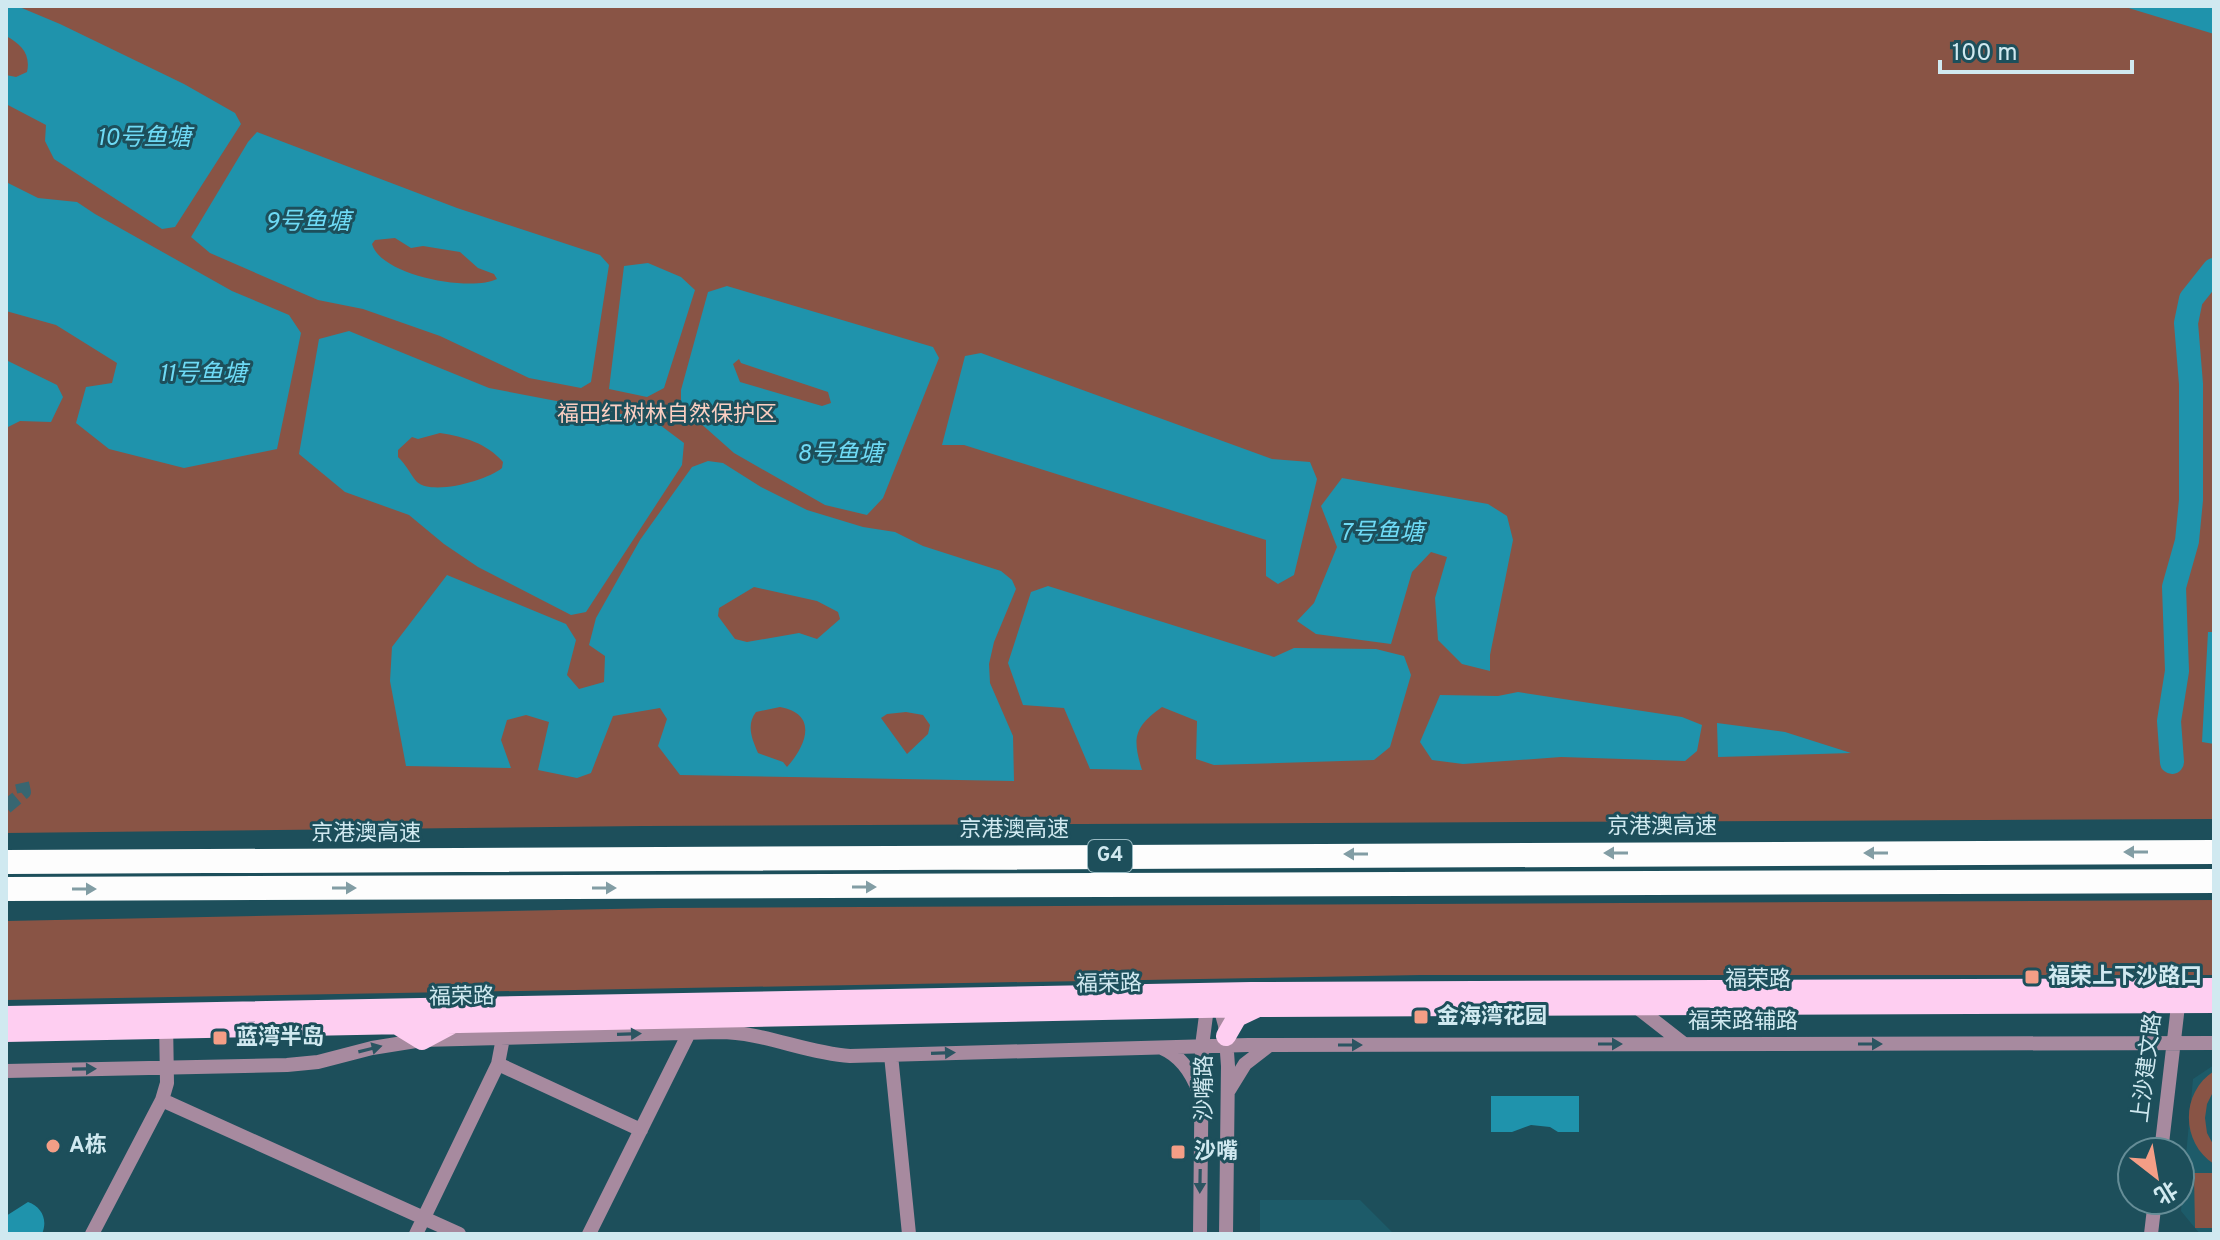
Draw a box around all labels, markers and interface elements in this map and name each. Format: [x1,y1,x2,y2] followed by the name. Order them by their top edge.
[1940,24,2132,74] scale bar
[1952,39,2018,69] text: 100 m
[97,124,195,154] water label: 10号鱼塘
[265,208,355,238] water label: 9号鱼塘
[159,360,251,390] water label: 11号鱼塘
[557,402,777,429] park label: 福田红树林自然保护区
[797,440,887,470] water label: 8号鱼塘
[1340,519,1428,549] water label: 7号鱼塘
[1607,814,1717,841] street label: 京港澳高速
[959,817,1069,844] street label: 京港澳高速
[311,821,421,848] street label: 京港澳高速
[1088,840,1132,872] road number: G4
[2123,846,2148,858] one-way arrow
[1603,847,1628,859] one-way arrow
[1863,847,1888,859] one-way arrow
[1343,848,1368,860] one-way arrow
[852,881,877,893] one-way arrow
[332,882,357,894] one-way arrow
[592,882,617,894] one-way arrow
[72,883,97,895] one-way arrow
[2048,964,2202,991] place label: 福荣上下沙路口
[1725,967,1791,994] street label: 福荣路
[2023,968,2041,986] marker: 福荣上下沙路口
[1076,971,1142,999] street label: 福荣路
[429,984,495,1012] street label: 福荣路
[1437,1003,1547,1031] place label: 金海湾花园
[1412,1008,1430,1026] marker: 金海湾花园
[1688,1009,1798,1036] street label: 福荣路辅路
[2128,1012,2168,1124] street label: 上沙建文路
[236,1024,324,1052] place label: 蓝湾半岛
[617,1028,642,1041] one-way arrow
[211,1029,229,1047] marker: 蓝湾半岛
[1598,1038,1623,1050] one-way arrow
[1858,1038,1883,1050] one-way arrow
[1338,1039,1363,1051] one-way arrow
[358,1042,383,1054] one-way arrow
[931,1047,956,1060] one-way arrow
[1192,1055,1219,1121] street label: 沙嘴路
[72,1063,97,1076] one-way arrow
[69,1133,107,1160] place label: A栋
[2116,1136,2196,1216] north arrow
[44,1137,62,1155] marker: A栋
[1194,1139,1238,1166] place label: 沙嘴
[1169,1143,1187,1161] marker: 沙嘴
[1194,1169,1207,1194] one-way arrow
[2149,1174,2181,1208] text: 北

